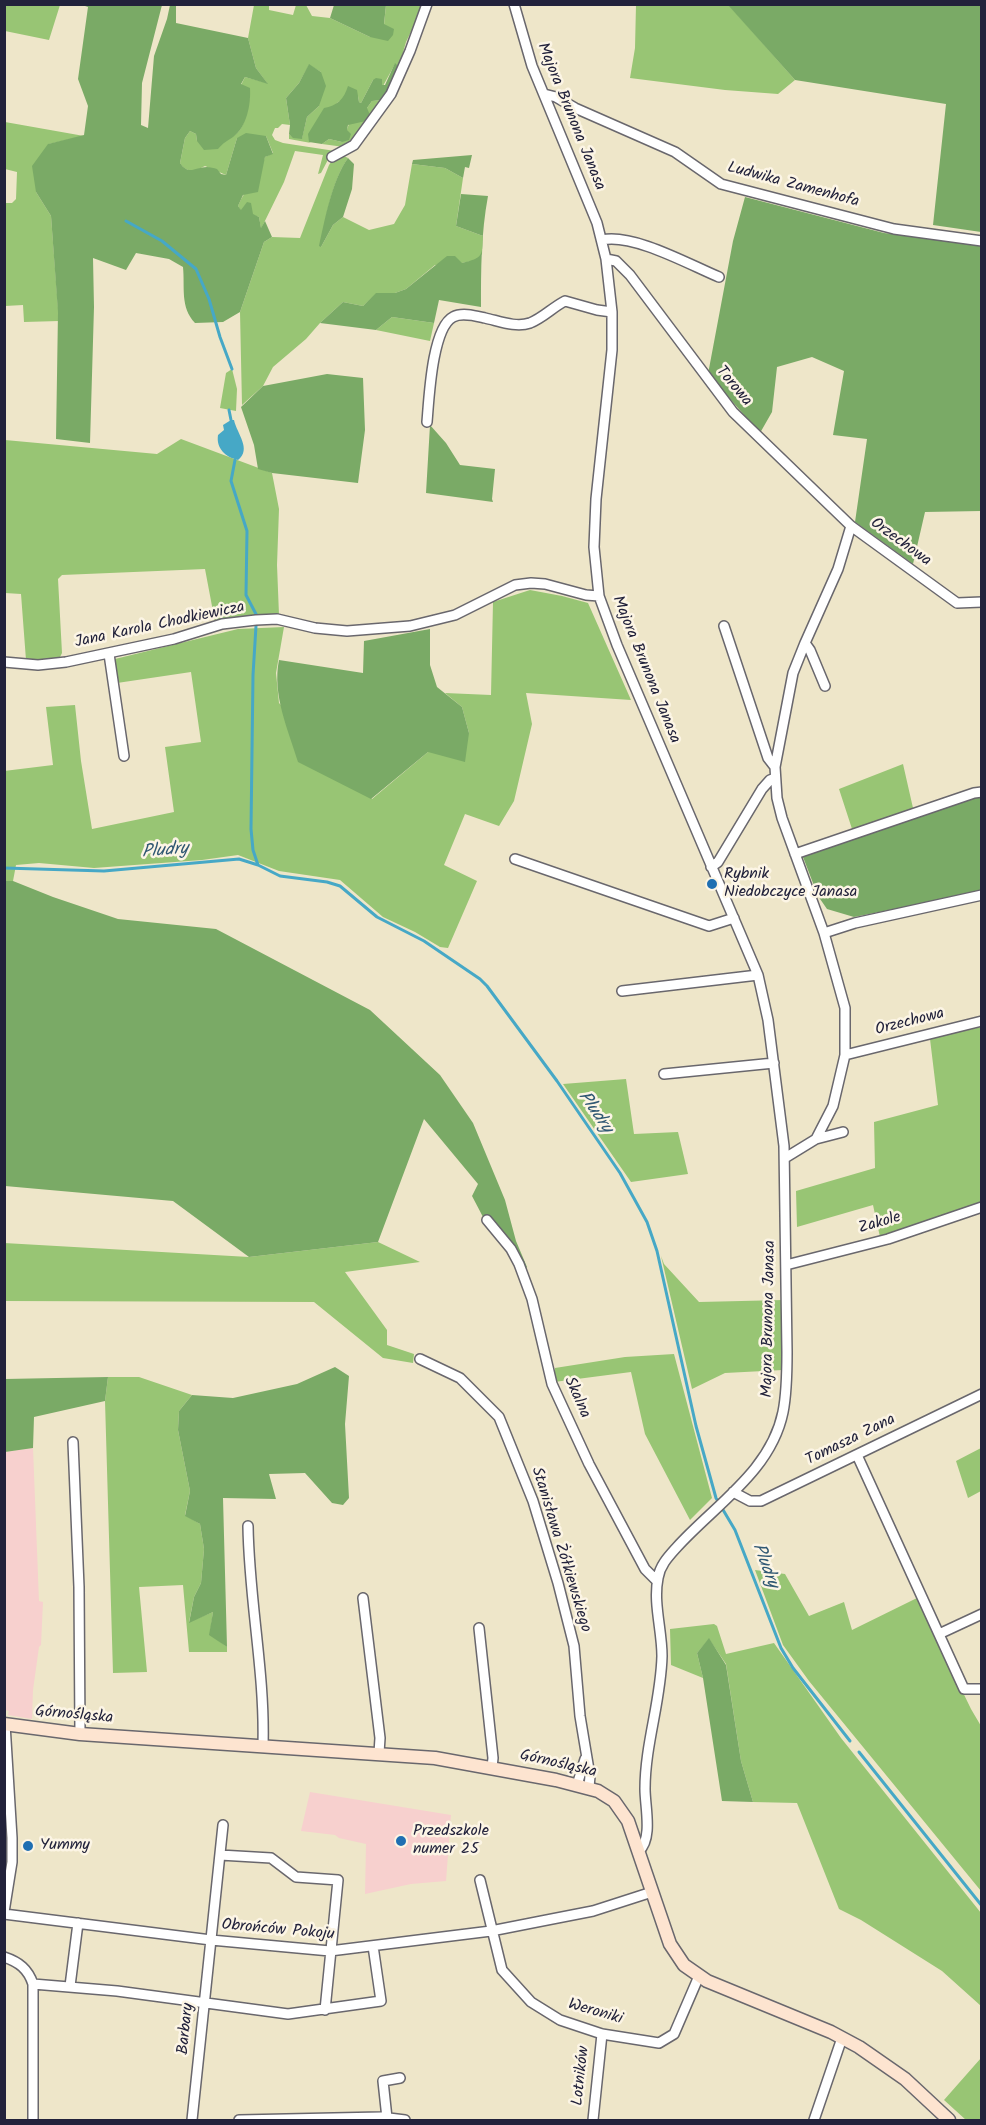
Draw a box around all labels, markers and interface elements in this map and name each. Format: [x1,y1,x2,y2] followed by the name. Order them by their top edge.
[532,40,608,194] street label: Majora Brunona Janasa
[725,159,861,213] street label: Ludwika Zamenhofa
[711,363,755,411] street label: Torowa
[866,514,934,572] street label: Orzechowa
[607,593,683,747] street label: Majora Brunona Janasa
[73,599,247,653] street label: Jana Karola Chodkiewicza
[141,839,189,865] water label: Pludry
[724,865,857,903] place label: Rybnik Niedobczyce Janasa
[705,877,719,891] marker: Rybnik Niedobczyce Janasa
[873,1005,947,1041] street label: Orzechowa
[572,1088,616,1138] water label: Pludry
[857,1209,903,1239] street label: Zakole
[759,1240,781,1398] street label: Majora Brunona Janasa
[558,1374,594,1422] street label: Skalna
[803,1411,899,1471] street label: Tomasza Zana
[526,1465,594,1635] street label: Stanisława Żółkiewskiego
[746,1541,782,1591] water label: Pludry
[34,1703,114,1729] street label: Górnośląska
[518,1747,598,1783] street label: Górnośląska
[413,1822,489,1860] place label: Przedszkole numer 25
[394,1834,408,1848] marker: Przedszkole numer 25
[40,1836,90,1856] place label: Yummy
[21,1839,35,1853] marker: Yummy
[221,1917,335,1945] street label: Obrońców Pokoju
[565,1996,625,2030] street label: Weroniki
[175,2002,199,2056] street label: Barbary
[569,2045,595,2107] street label: Lotników

